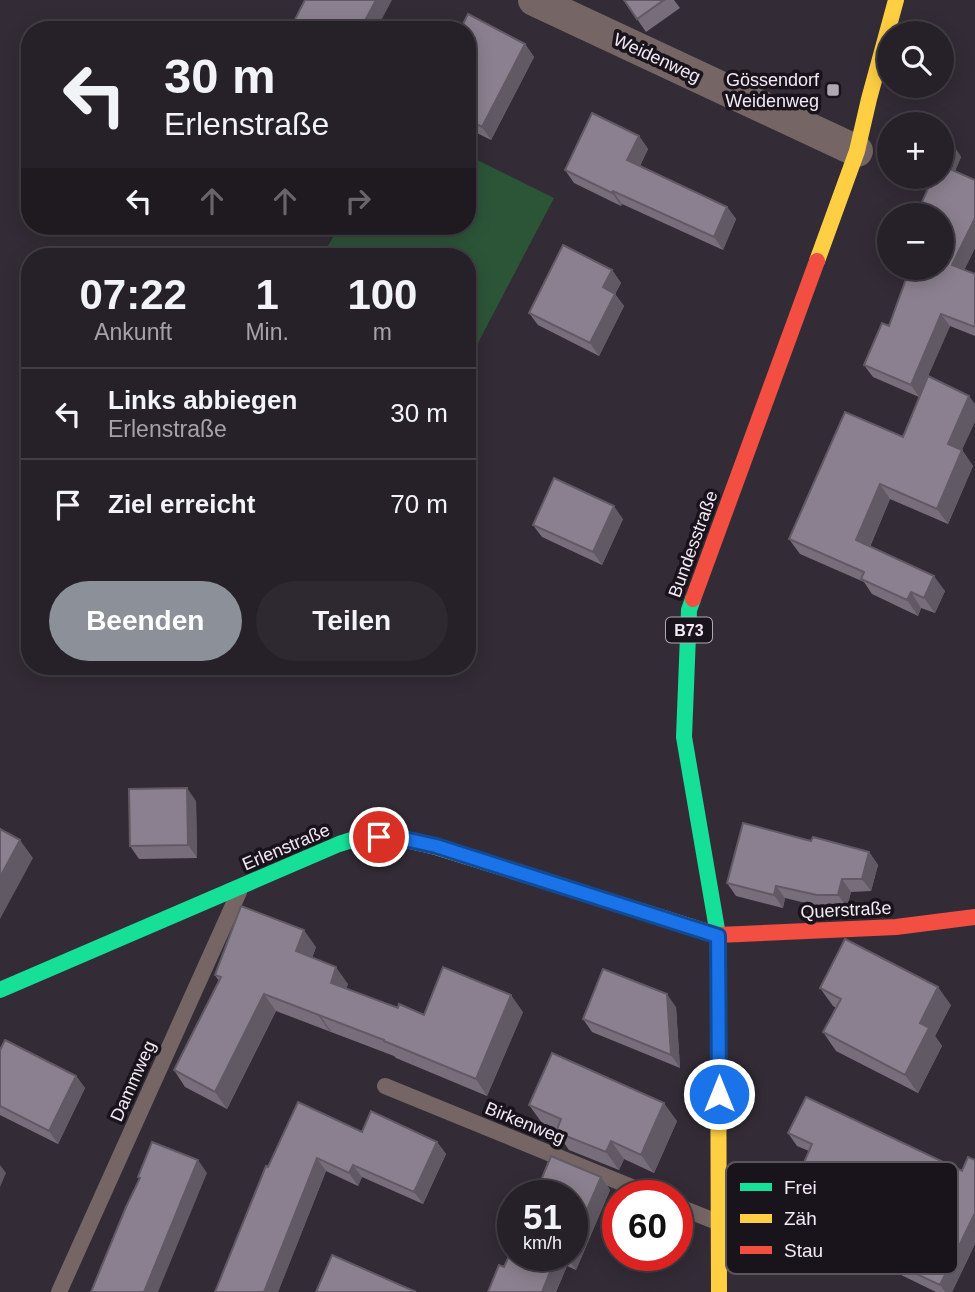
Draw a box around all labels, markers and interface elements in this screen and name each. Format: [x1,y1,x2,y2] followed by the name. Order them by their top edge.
[877,21,954,280] map controls
[877,21,954,98] button: search
[610,29,704,87] street label: Weidenweg
[49,49,140,140] icon: left
[164,49,276,103] text: 30 m
[725,70,820,111] place label: Gössendorf Weidenweg
[825,82,841,98] marker: Gössendorf Weidenweg
[164,106,329,142] text: Erlenstraße
[877,112,954,189] button: +
[120,182,158,220] icon: left
[193,182,231,220] icon: ahead
[266,182,304,220] icon: ahead
[339,182,377,220] icon: right
[877,203,954,280] button: −
[80,271,187,318] text: 07:22
[255,271,279,318] text: 1
[347,271,417,318] text: 100
[94,319,172,345] text: Ankunft
[245,319,289,345] text: Min.
[373,319,392,345] text: m
[108,385,297,415] text: Links abbiegen
[49,395,87,433] icon: left
[390,398,448,428] text: 30 m
[108,416,227,442] text: Erlenstraße
[49,486,87,524] icon: arrive
[664,488,722,600] street label: Bundesstraße
[108,489,255,519] text: Ziel erreicht
[390,489,448,519] text: 70 m
[49,581,242,661] button: Beenden
[256,581,448,661] button: Teilen
[666,618,712,642] road number: B73
[349,807,409,867] pin
[360,818,398,856] icon: arrive
[239,820,333,874] street label: Erlenstraße
[800,898,892,922] street label: Querstraße
[106,1038,160,1124] street label: Dammweg
[682,1057,756,1131] position arrow
[482,1098,568,1148] street label: Birkenweg
[726,1162,958,1274] legend
[784,1177,817,1198] text: Frei
[602,1180,693,1271] speed limit sign: 60
[523,1197,562,1236] text: 51
[784,1208,817,1229] text: Zäh
[523,1233,562,1253] text: km/h
[784,1240,823,1261] text: Stau

